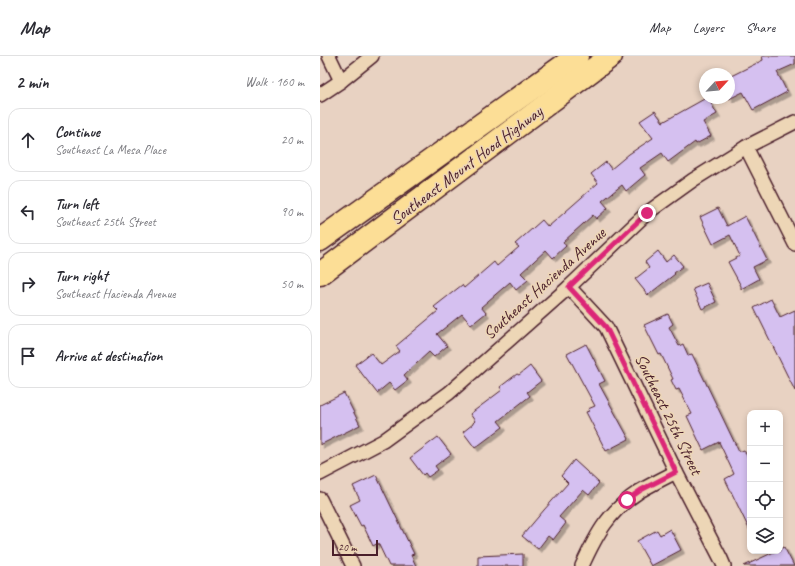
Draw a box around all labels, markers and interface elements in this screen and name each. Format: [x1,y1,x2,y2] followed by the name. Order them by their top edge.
[20,16,50,40] text: Map
[649,19,671,36] text: Map
[693,19,724,36] text: Layers
[746,19,775,36] text: Share
[699,68,735,104] north arrow
[16,72,49,93] text: 2 min
[245,74,304,90] text: Walk · 160 m
[386,101,547,229] street label: Southeast Mount Hood Highway
[55,123,100,142] text: Continue
[17,129,39,151] icon: ahead
[281,132,303,148] text: 20 m
[55,142,166,158] text: Southeast La Mesa Place
[55,195,98,214] text: Turn left
[17,201,39,223] icon: left
[281,204,303,220] text: 90 m
[638,204,656,222] route end
[55,214,156,230] text: Southeast 25th Street
[479,222,611,344] street label: Southeast Hacienda Avenue
[55,267,108,286] text: Turn right
[17,273,39,295] icon: right
[281,276,303,292] text: 50 m
[55,286,176,302] text: Southeast Hacienda Avenue
[17,345,39,367] icon: arrive
[55,347,162,366] text: Arrive at destination
[630,350,708,480] street label: Southeast 25th Street
[747,410,783,554] map controls
[747,410,783,446] button: +
[747,446,783,482] button: −
[747,482,783,518] button: locate
[618,491,636,509] route start
[747,518,783,554] button: layers
[332,538,378,557] scale bar
[338,540,357,554] text: 20 m

